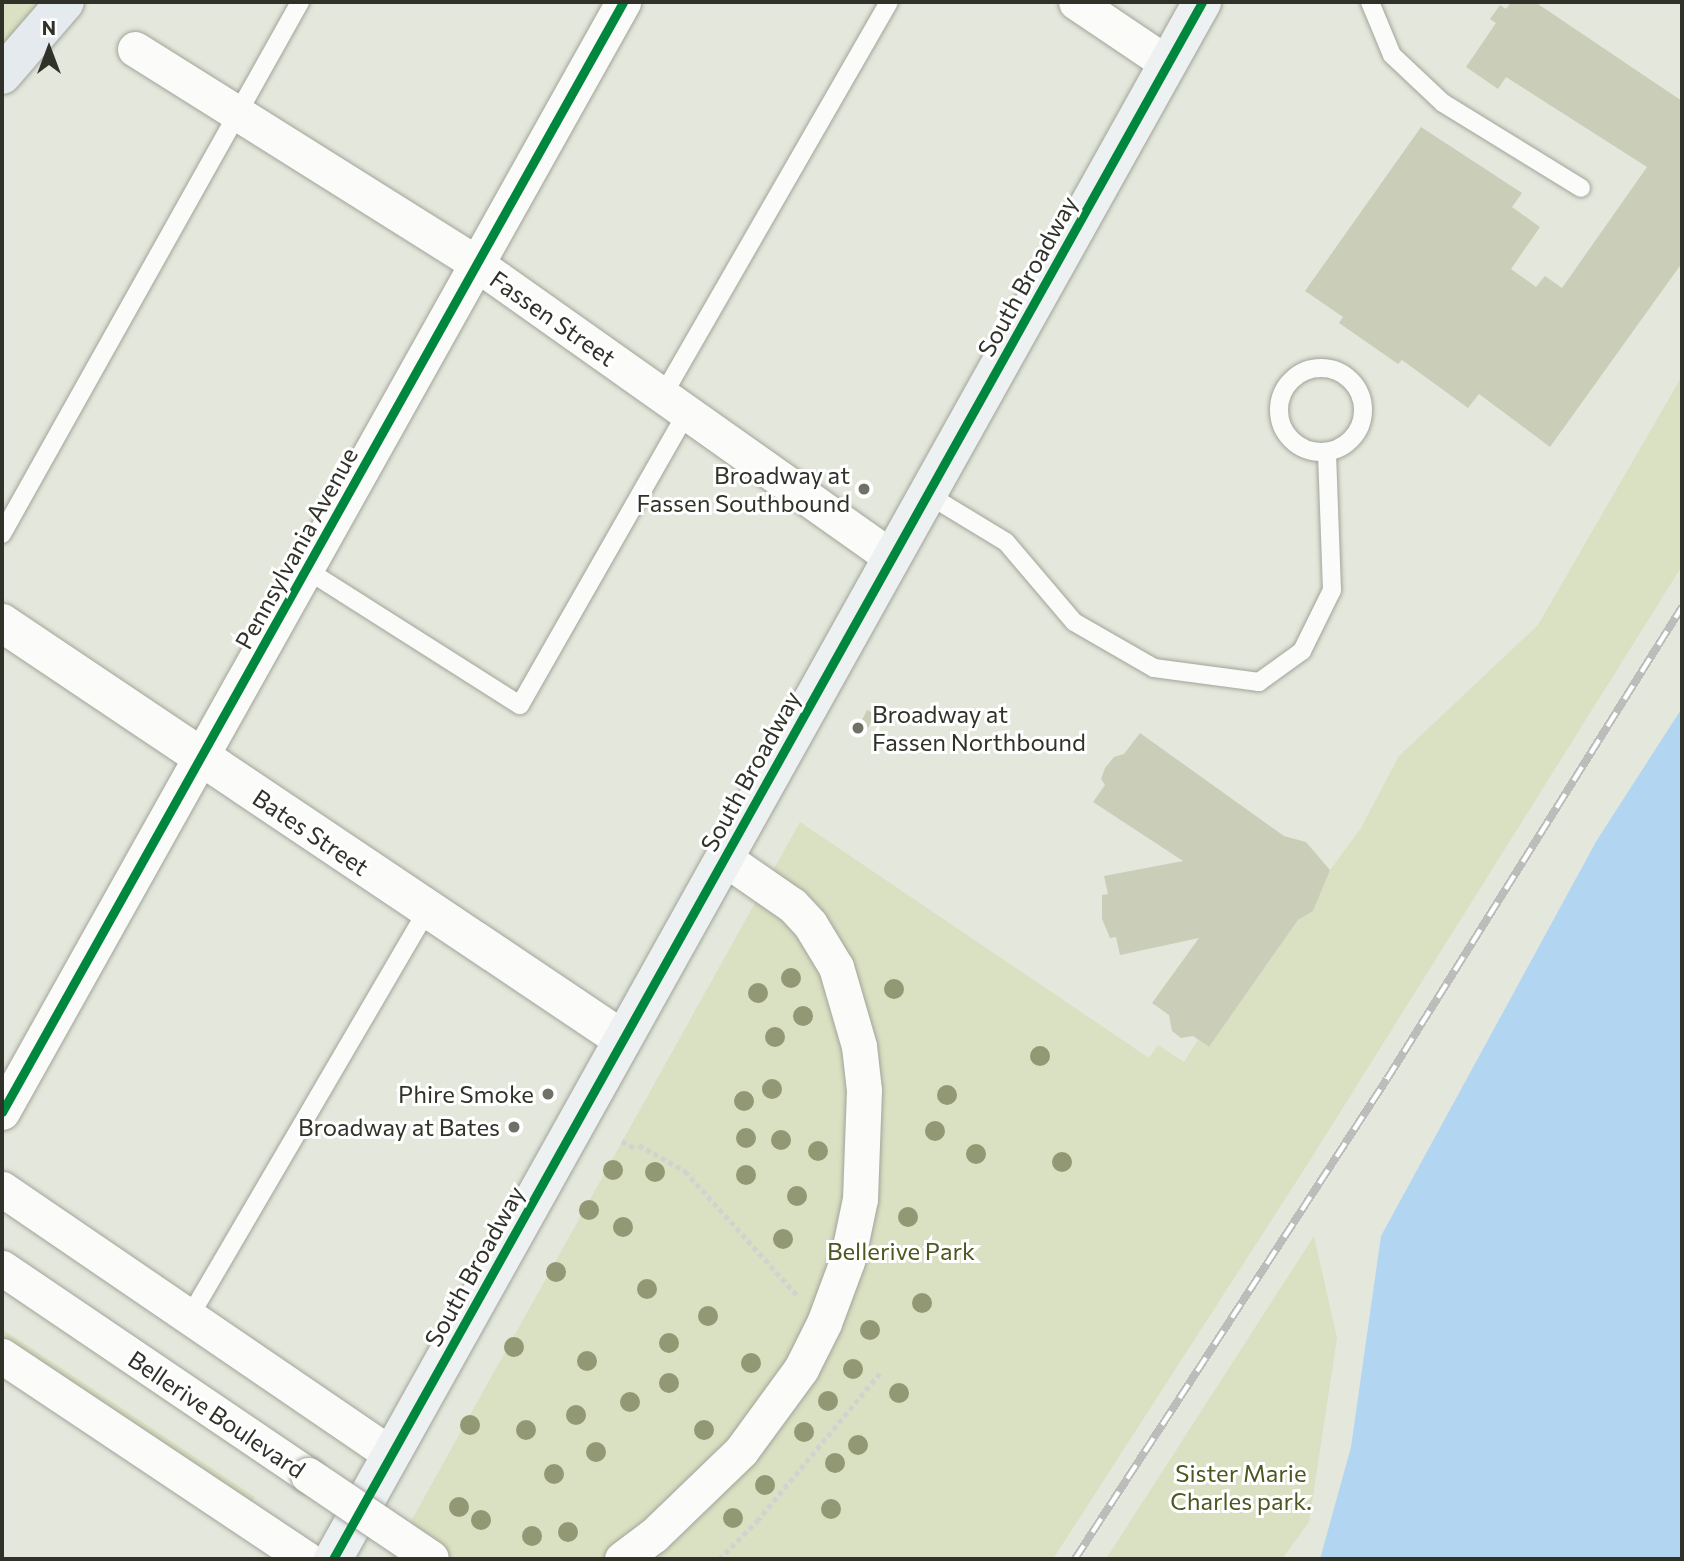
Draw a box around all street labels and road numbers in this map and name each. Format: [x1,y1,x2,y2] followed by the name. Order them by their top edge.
[971,191,1083,361] street label: South Broadway
[485,264,621,372] street label: Fassen Street
[229,442,363,654] street label: Pennsylvania Avenue
[694,686,806,856] street label: South Broadway
[248,783,374,881] street label: Bates Street
[418,1181,530,1351] street label: South Broadway
[123,1344,311,1484] street label: Bellerive Boulevard

